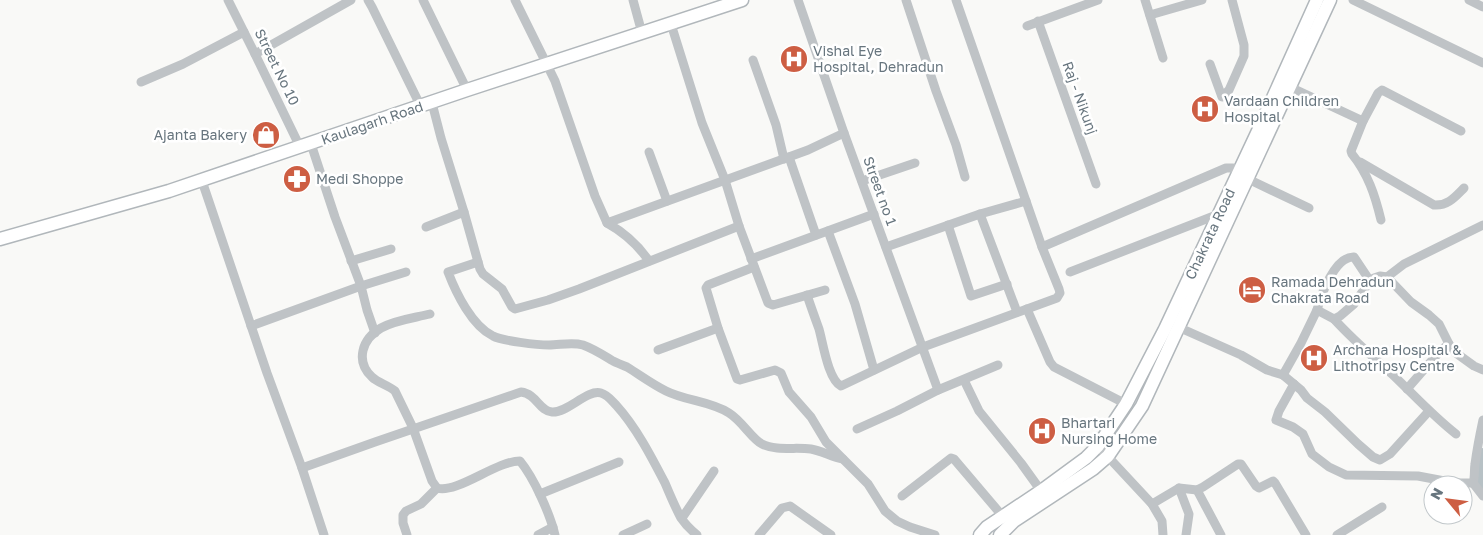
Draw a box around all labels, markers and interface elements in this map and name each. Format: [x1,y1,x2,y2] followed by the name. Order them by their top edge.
[252,26,303,108] street label: Street No 10
[813,42,944,75] place label: Vishal Eye Hospital, Dehradun
[779,44,809,74] hospital icon: Vishal Eye Hospital, Dehradun
[1059,59,1102,137] street label: Raj - Nikunj
[1224,92,1339,125] place label: Vardaan Children Hospital
[1190,94,1220,124] hospital icon: Vardaan Children Hospital
[319,97,425,148] street label: Kaulagarh Road
[251,120,281,150] shop icon: Ajanta Bakery
[154,126,247,143] place label: Ajanta Bakery
[860,154,901,228] street label: Street no 1
[282,164,312,194] pharmacy icon: Medi Shoppe
[316,170,403,187] place label: Medi Shoppe
[1181,186,1238,282] street label: Chakrata Road
[1271,273,1394,306] place label: Ramada Dehradun Chakrata Road
[1237,275,1267,305] hotel icon: Ramada Dehradun Chakrata Road
[1333,341,1462,374] place label: Archana Hospital & Lithotripsy Centre
[1299,343,1329,373] hospital icon: Archana Hospital & Lithotripsy Centre
[1061,414,1157,447] place label: Bhartari Nursing Home
[1027,416,1057,446] hospital icon: Bhartari Nursing Home
[1423,475,1473,525] north arrow
[1426,485,1446,502] text: N

